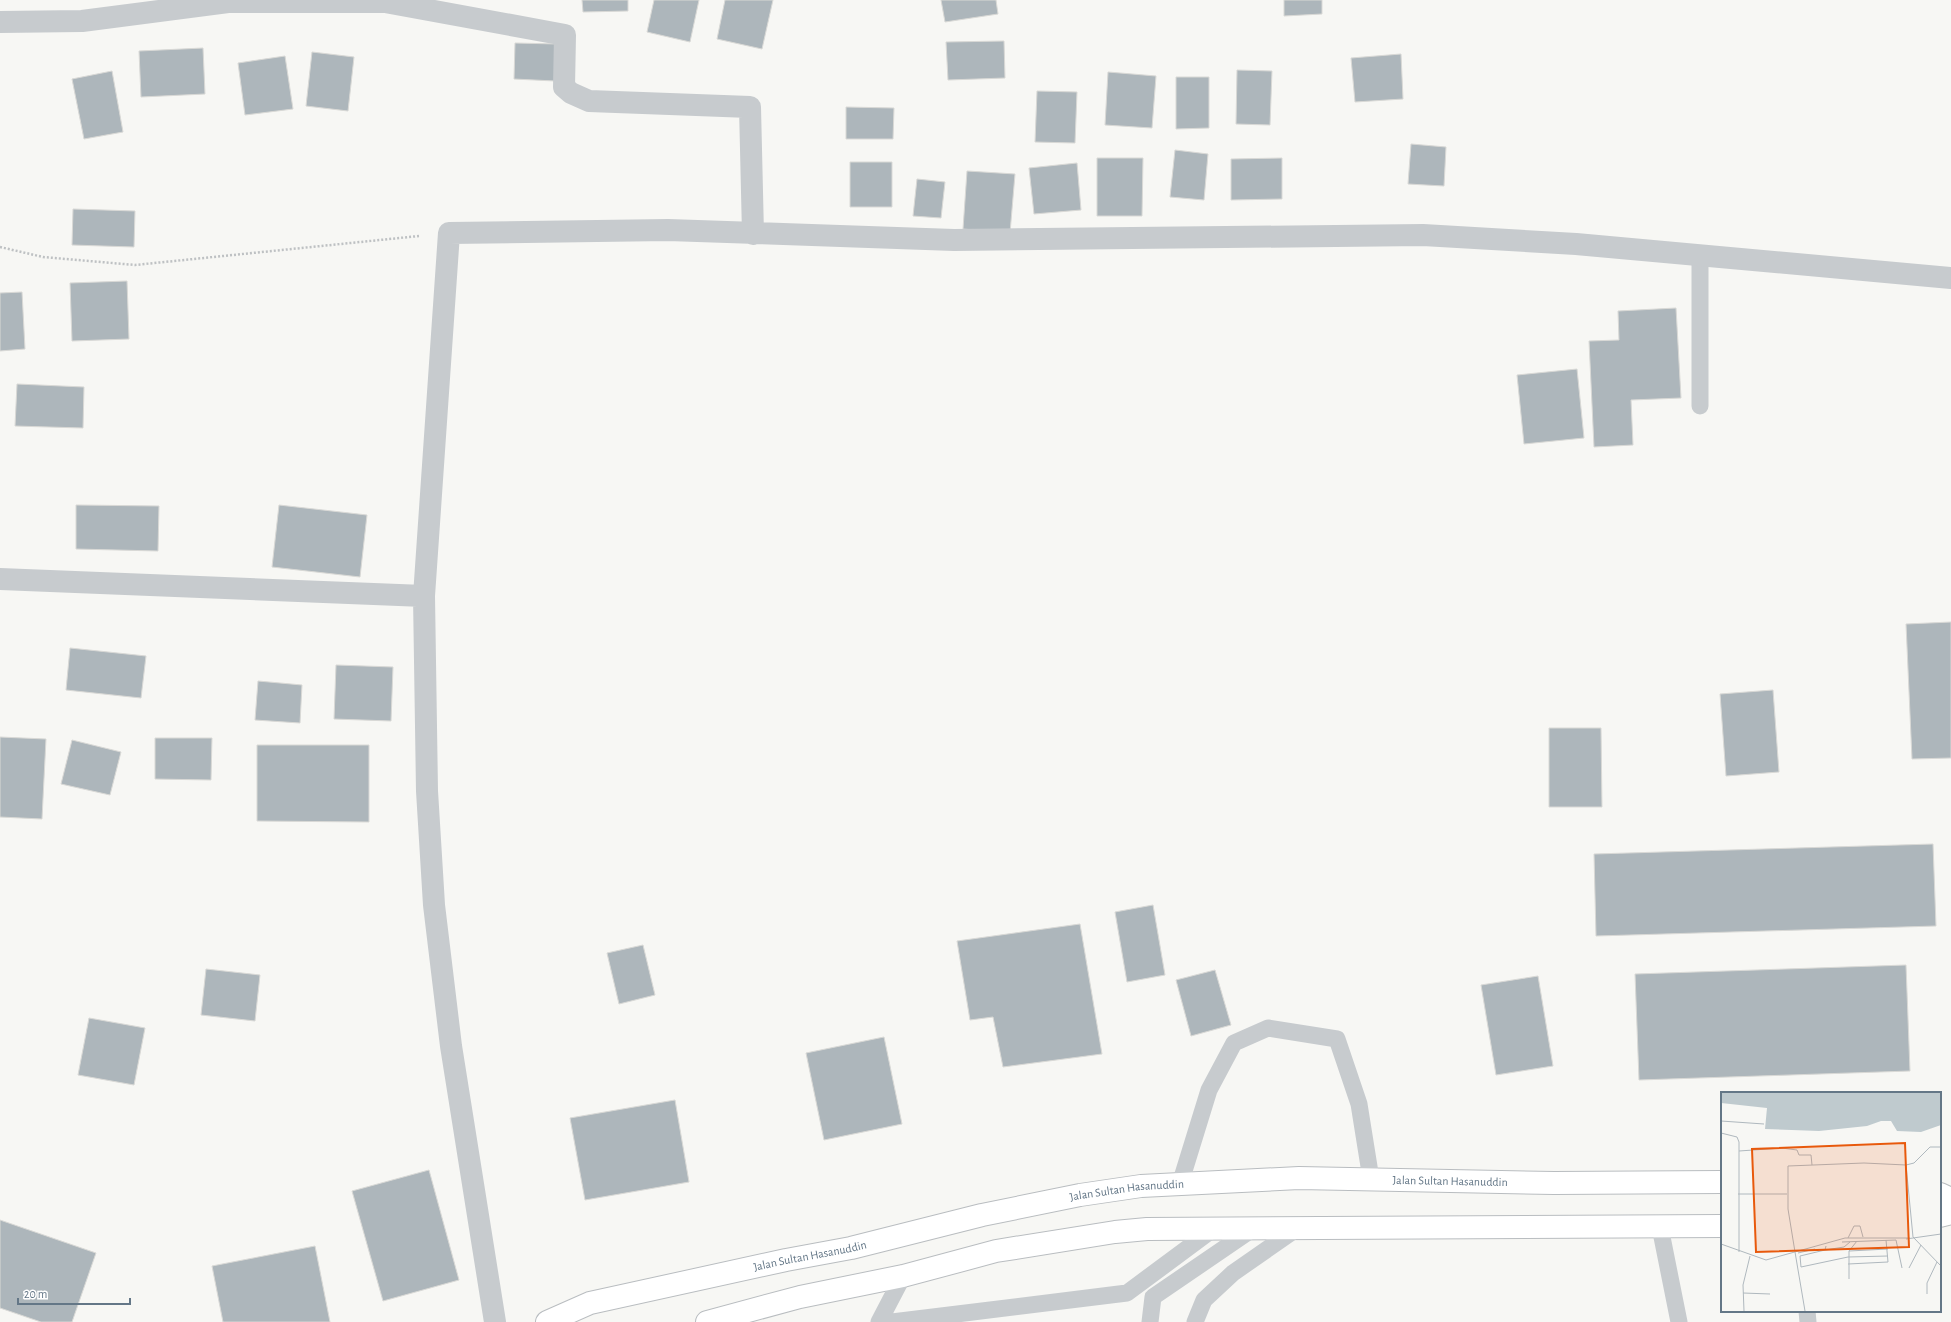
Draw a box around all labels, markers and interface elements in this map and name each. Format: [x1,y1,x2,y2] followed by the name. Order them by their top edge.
[1721,1092,1941,1312] inset map
[1393,1174,1508,1188] street label: Jalan Sultan Hasanuddin
[1069,1178,1184,1203] street label: Jalan Sultan Hasanuddin
[752,1238,868,1273] street label: Jalan Sultan Hasanuddin
[18,1280,130,1306] scale bar
[24,1288,47,1300] text: 20 m

